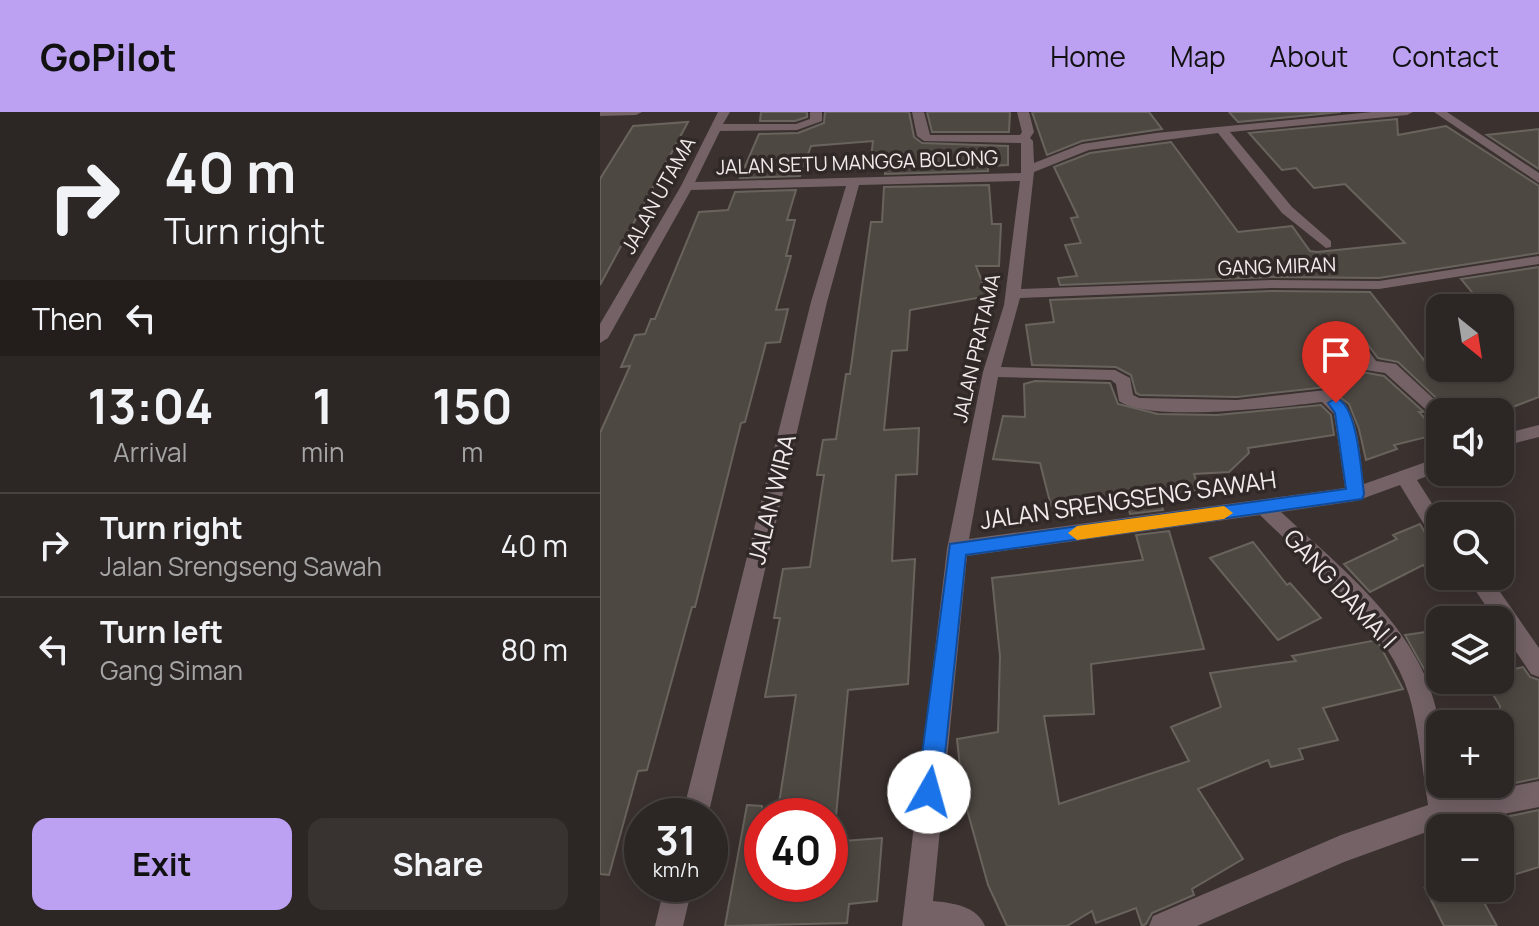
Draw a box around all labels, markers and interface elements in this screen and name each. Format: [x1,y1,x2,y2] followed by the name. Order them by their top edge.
[40,30,177,82] text: GoPilot
[1050,37,1126,75] text: Home
[1170,37,1226,75] text: Map
[1270,37,1348,75] text: About
[1392,37,1499,75] text: Contact
[615,131,701,258] street label: JALAN UTAMA
[164,133,296,210] text: 40 m
[32,144,136,248] icon: right
[715,144,999,180] street label: JALAN SETU MANGGA BOLONG
[164,206,325,255] text: Turn right
[1217,250,1337,282] street label: GANG MIRAN
[946,271,1006,425] street label: JALAN PRATAMA
[1426,294,1514,382] north arrow
[1426,294,1514,902] map controls
[119,296,163,340] icon: left
[32,298,103,339] text: Then
[1302,321,1370,403] pin
[1314,333,1358,377] icon: arrive
[87,373,214,438] text: 13:04
[312,373,333,438] text: 1
[432,373,513,438] text: 150
[1426,398,1514,486] button: sound
[739,431,803,567] street label: JALAN WIRA
[113,434,188,470] text: Arrival
[301,434,345,470] text: min
[461,434,483,470] text: m
[978,462,1278,536] street label: JALAN SRENGSENG SAWAH
[1426,502,1514,590] button: search
[100,507,243,548] text: Turn right
[1277,521,1405,655] street label: GANG DAMAI I
[32,523,76,567] icon: right
[501,525,568,566] text: 40 m
[100,548,382,584] text: Jalan Srengseng Sawah
[1426,606,1514,694] button: layers
[100,611,223,652] text: Turn left
[32,627,76,671] icon: left
[501,629,568,670] text: 80 m
[100,652,243,688] text: Gang Siman
[1426,710,1514,798] button: +
[887,750,971,834] position arrow
[744,798,848,902] speed limit sign: 40
[656,812,696,867] text: 31
[1426,814,1514,902] button: −
[32,818,292,910] button: Exit
[308,818,568,910] button: Share
[653,856,699,883] text: km/h

